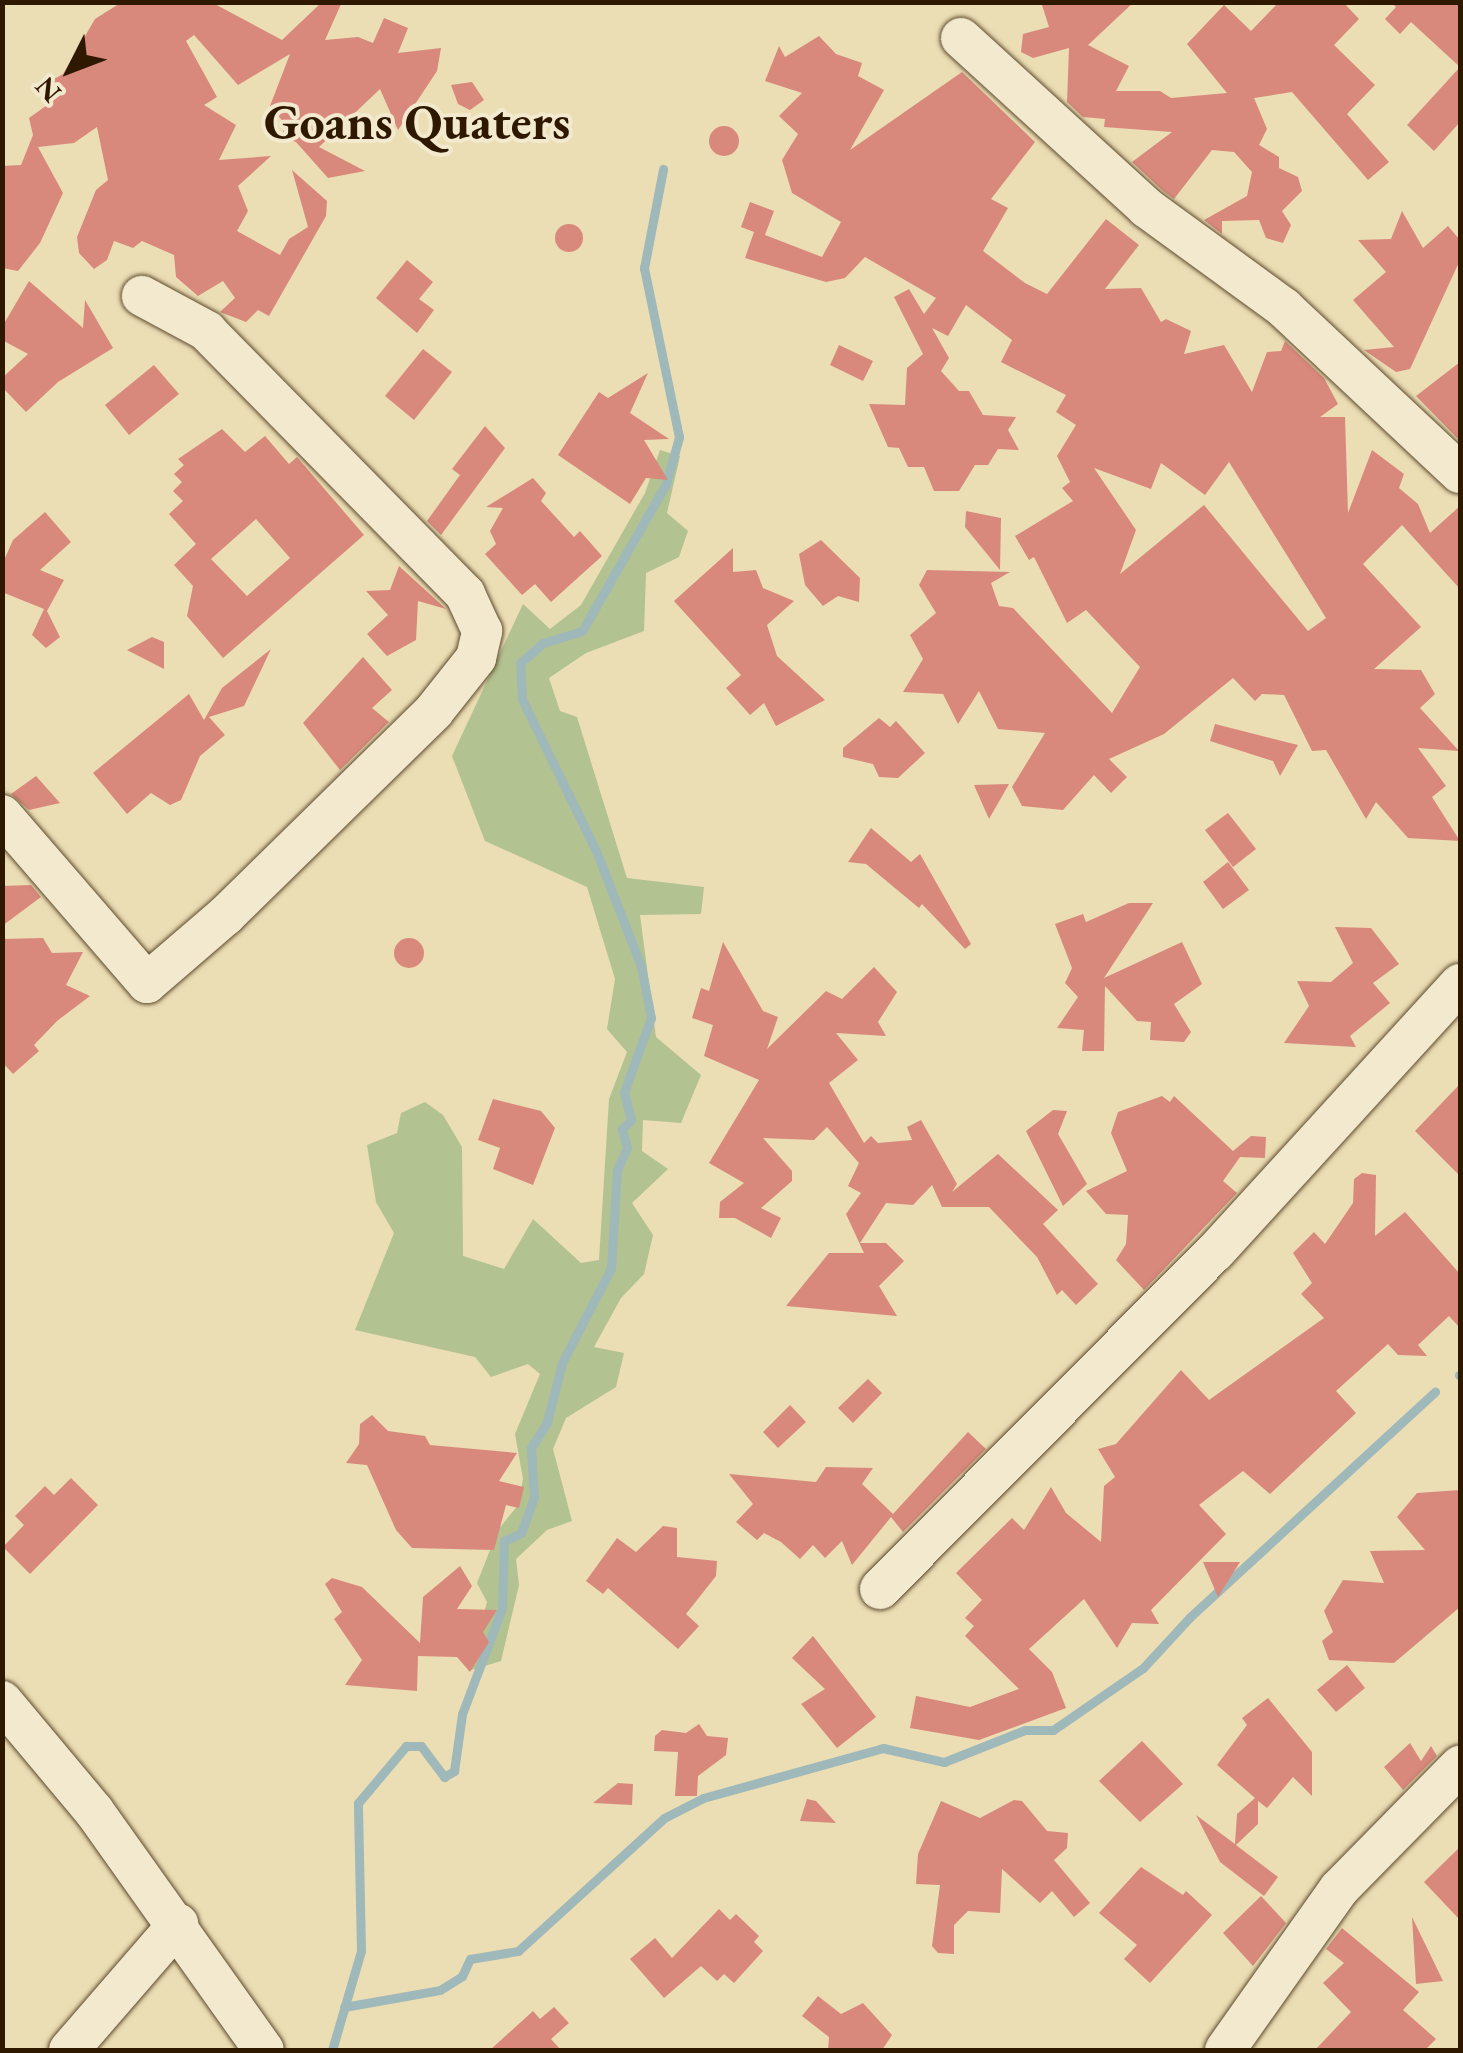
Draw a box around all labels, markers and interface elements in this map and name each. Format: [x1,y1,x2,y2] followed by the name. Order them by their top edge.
[20,20,120,120] north arrow
[27,70,69,111] text: N
[264,92,570,152] district label: Goans Quaters

